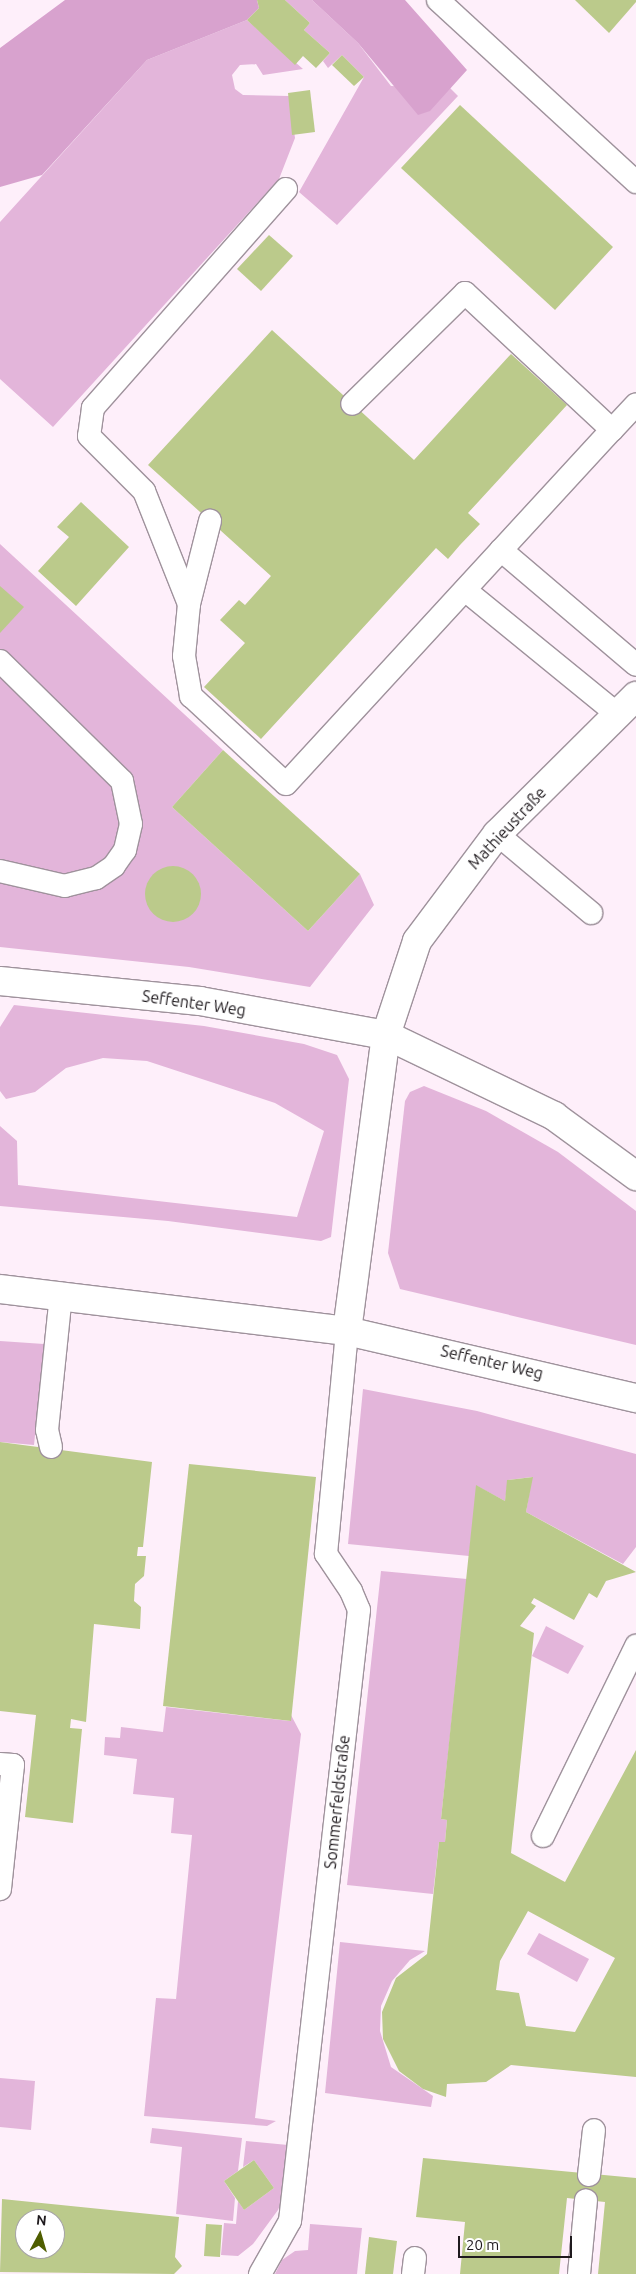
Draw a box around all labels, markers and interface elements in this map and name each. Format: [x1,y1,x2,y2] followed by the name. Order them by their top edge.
[464,783,550,873] street label: Mathieustraße
[141,986,247,1020] street label: Seffenter Weg
[439,1341,545,1383] street label: Seffenter Weg
[320,1734,354,1870] street label: Sommerfeldstraße
[15,2209,65,2259] north arrow
[35,2212,47,2229] text: N
[461,2226,575,2258] scale bar
[466,2236,499,2253] text: 20 m

